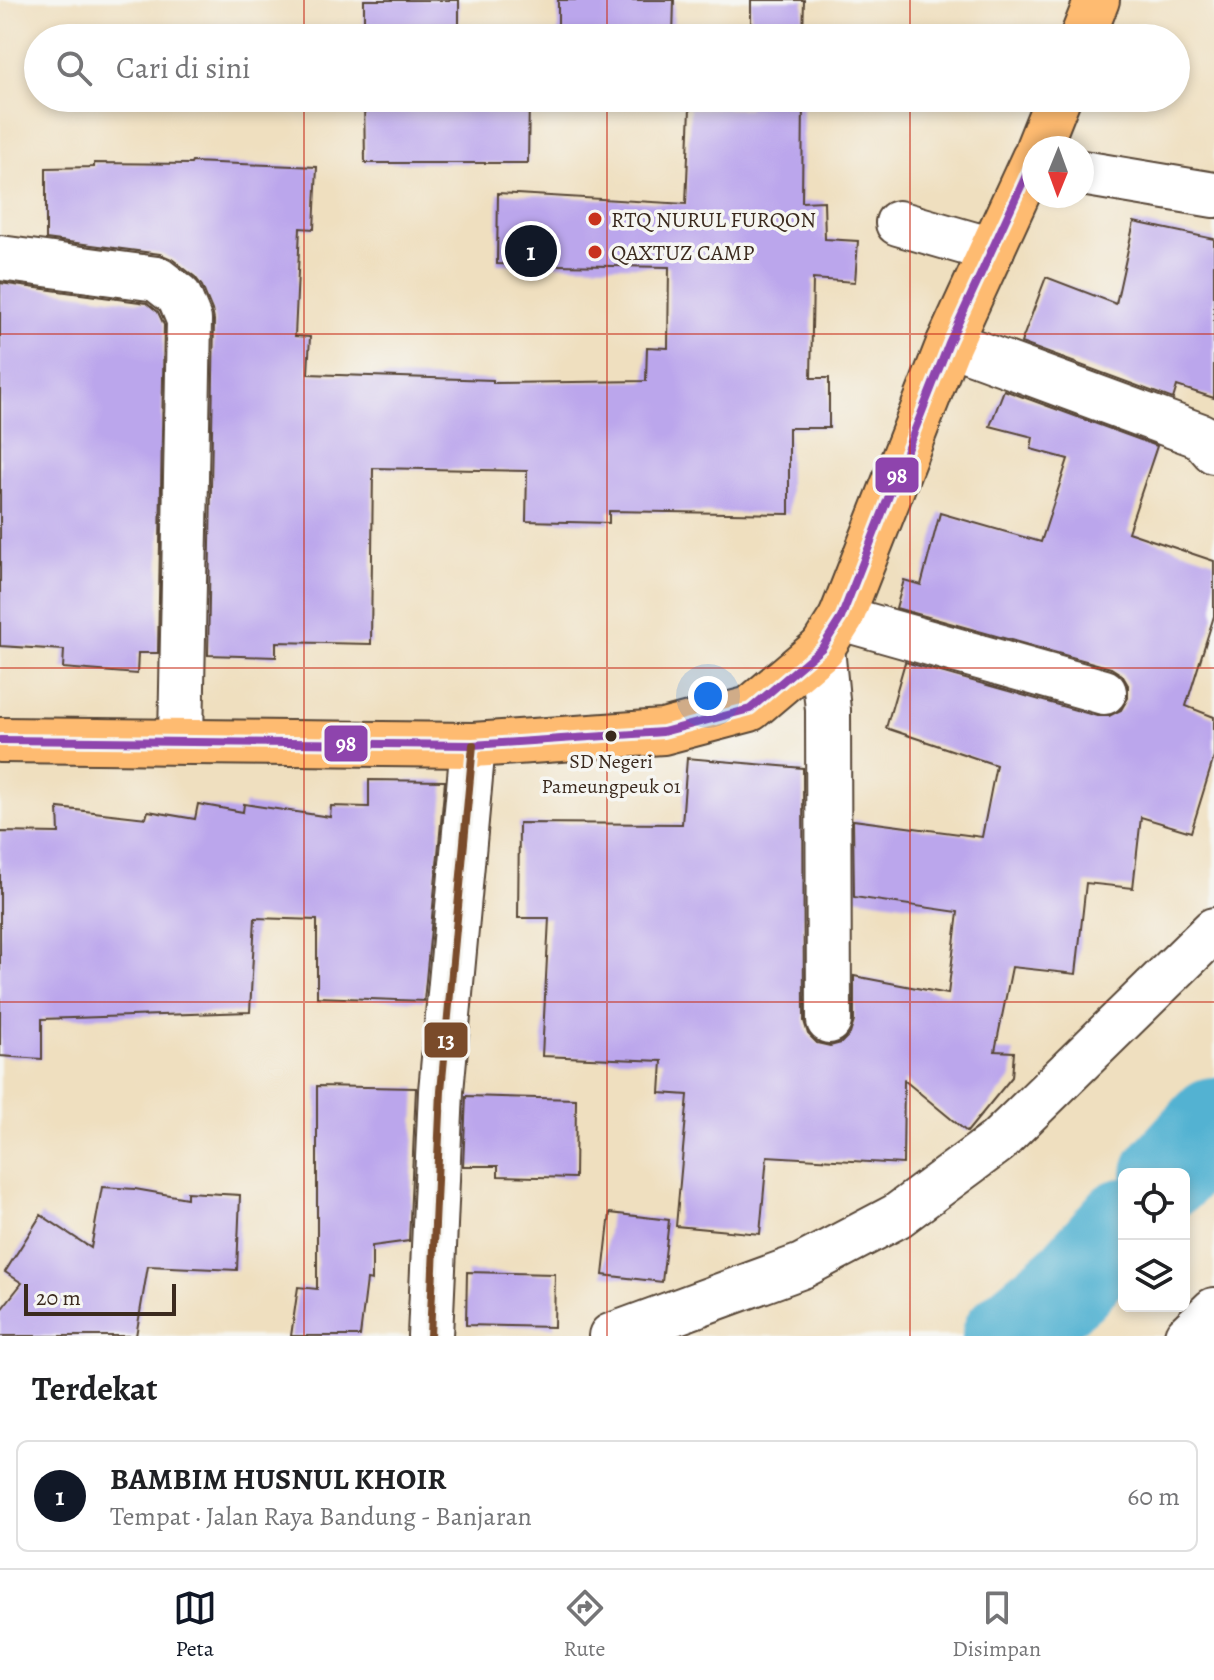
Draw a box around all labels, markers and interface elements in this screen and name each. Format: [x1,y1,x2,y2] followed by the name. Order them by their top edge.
[24,24,1190,112] search box
[52,46,96,90] icon: search
[116,48,251,88] text: Cari di sini
[1022,136,1094,208] north arrow
[611,205,816,235] place label: RTQ NURUL FURQON
[586,210,604,228] marker: RTQ NURUL FURQON
[505,221,557,281] pin: 1
[611,238,754,268] place label: QAXTUZ CAMP
[586,243,604,261] marker: QAXTUZ CAMP
[874,456,920,494] line badge: 98
[887,461,907,491] text: 98
[688,676,728,716] your location
[323,724,369,763] line badge: 98
[603,728,619,744] marker: SD Negeri Pameungpeuk 01
[336,729,356,759] text: 98
[541,748,681,800] place label: SD Negeri Pameungpeuk 01
[423,1021,469,1059] line badge: 13
[437,1026,455,1056] text: 13
[1118,1168,1190,1312] map controls
[1118,1168,1190,1240] button: locate
[1118,1240,1190,1312] button: layers
[24,1280,176,1316] scale bar
[36,1283,81,1313] text: 20 m
[32,1365,158,1412] text: Terdekat
[110,1459,447,1499] text: BAMBIM HUSNUL KHOIR
[55,1479,65,1514] text: 1
[1127,1479,1180,1514] text: 60 m
[110,1499,532,1534] text: Tempat · Jalan Raya Bandung - Banjaran
[173,1586,217,1664] tab: Peta
[563,1586,607,1664] tab: Rute
[952,1586,1041,1664] tab: Disimpan

